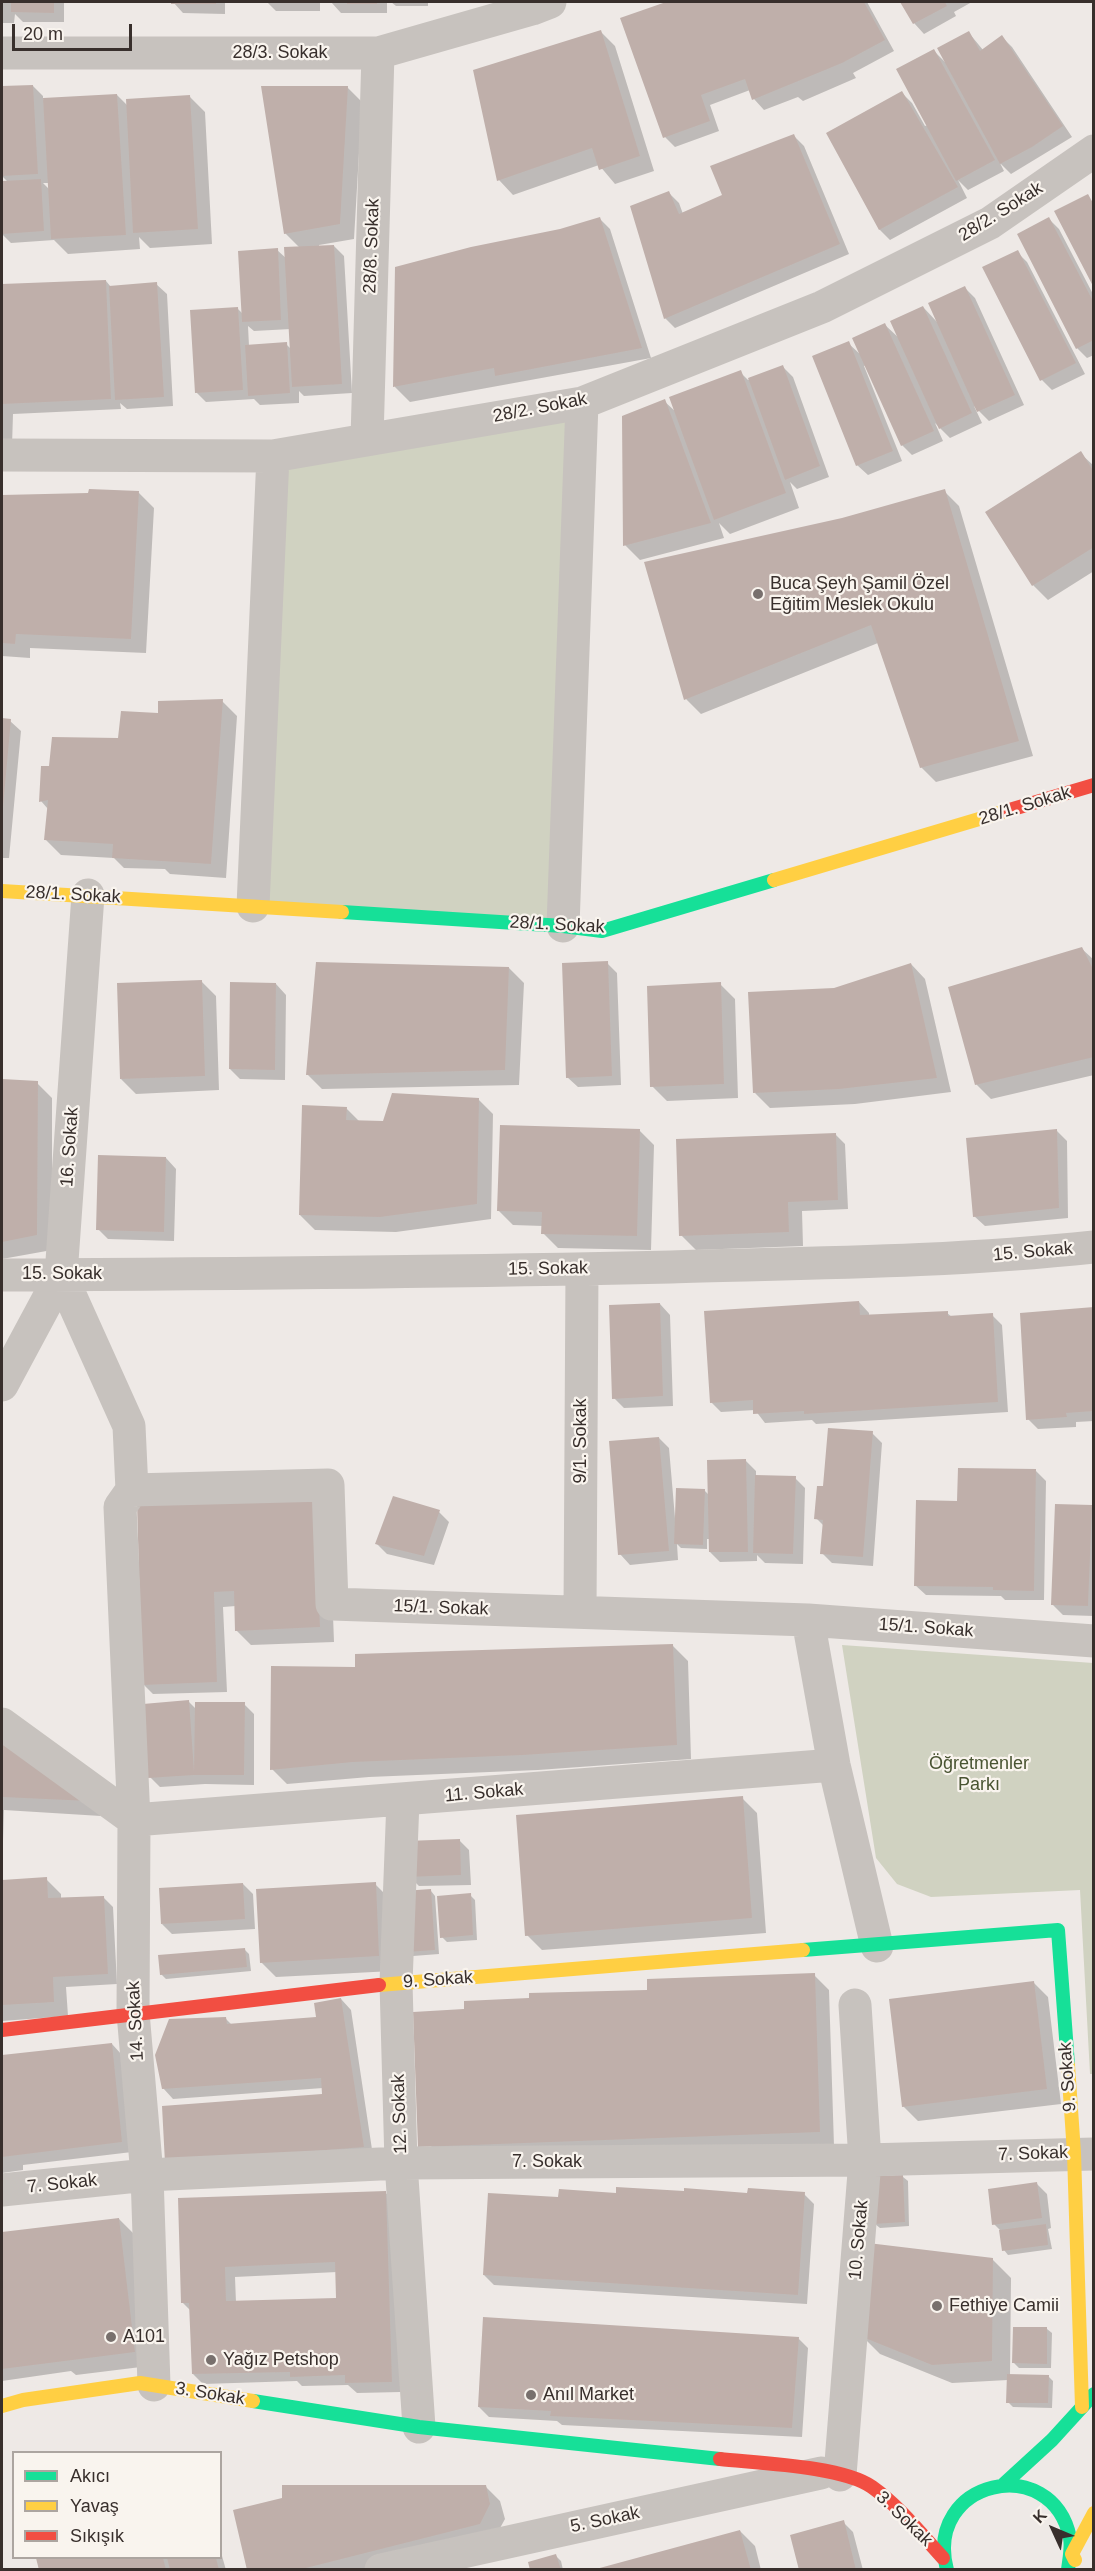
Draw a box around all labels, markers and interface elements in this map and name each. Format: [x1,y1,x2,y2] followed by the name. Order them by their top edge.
[15,12,135,50] scale bar
[23,24,63,44] text: 20 m
[232,42,328,64] street label: 28/3. Sokak
[955,178,1047,246] street label: 28/2. Sokak
[360,198,384,294] street label: 28/8. Sokak
[491,388,589,428] street label: 28/2. Sokak
[770,573,949,616] place label: Buca Şeyh Şamil Özel Eğitim Meslek Okulu
[751,587,765,601] marker: Buca Şeyh Şamil Özel Eğitim Meslek Okulu
[976,782,1074,830] street label: 28/1. Sokak
[25,882,121,908] street label: 28/1. Sokak
[509,912,605,938] street label: 28/1. Sokak
[56,1106,84,1188] street label: 16. Sokak
[992,1238,1074,1266] street label: 15. Sokak
[508,1258,588,1280] street label: 15. Sokak
[22,1263,102,1285] street label: 15. Sokak
[570,1398,592,1484] street label: 9/1. Sokak
[393,1596,489,1620] street label: 15/1. Sokak
[878,1614,974,1642] street label: 15/1. Sokak
[929,1753,1029,1796] park label: Öğretmenler Parkı
[444,1779,524,1807] street label: 11. Sokak
[402,1967,474,1993] street label: 9. Sokak
[123,1980,149,2062] street label: 14. Sokak
[1055,2041,1081,2113] street label: 9. Sokak
[388,2074,412,2154] street label: 12. Sokak
[998,2142,1068,2166] street label: 7. Sokak
[512,2151,582,2173] street label: 7. Sokak
[26,2170,98,2198] street label: 7. Sokak
[845,2199,873,2281] street label: 10. Sokak
[949,2295,1059,2317] place label: Fethiye Camii
[930,2299,944,2313] marker: Fethiye Camii
[123,2326,165,2348] place label: A101
[104,2330,118,2344] marker: A101
[223,2349,339,2371] place label: Yağız Petshop
[204,2353,218,2367] marker: Yağız Petshop
[174,2378,246,2410] street label: 3. Sokak
[543,2384,634,2406] place label: Anıl Market
[524,2388,538,2402] marker: Anıl Market
[12,2451,222,2559] legend
[70,2466,110,2486] text: Akıcı
[871,2487,937,2551] street label: 3. Sokak
[70,2496,119,2516] text: Yavaş
[1023,2499,1083,2559] north arrow
[568,2502,642,2538] street label: 5. Sokak
[1030,2506,1050,2526] text: K
[70,2526,124,2546] text: Sıkışık

